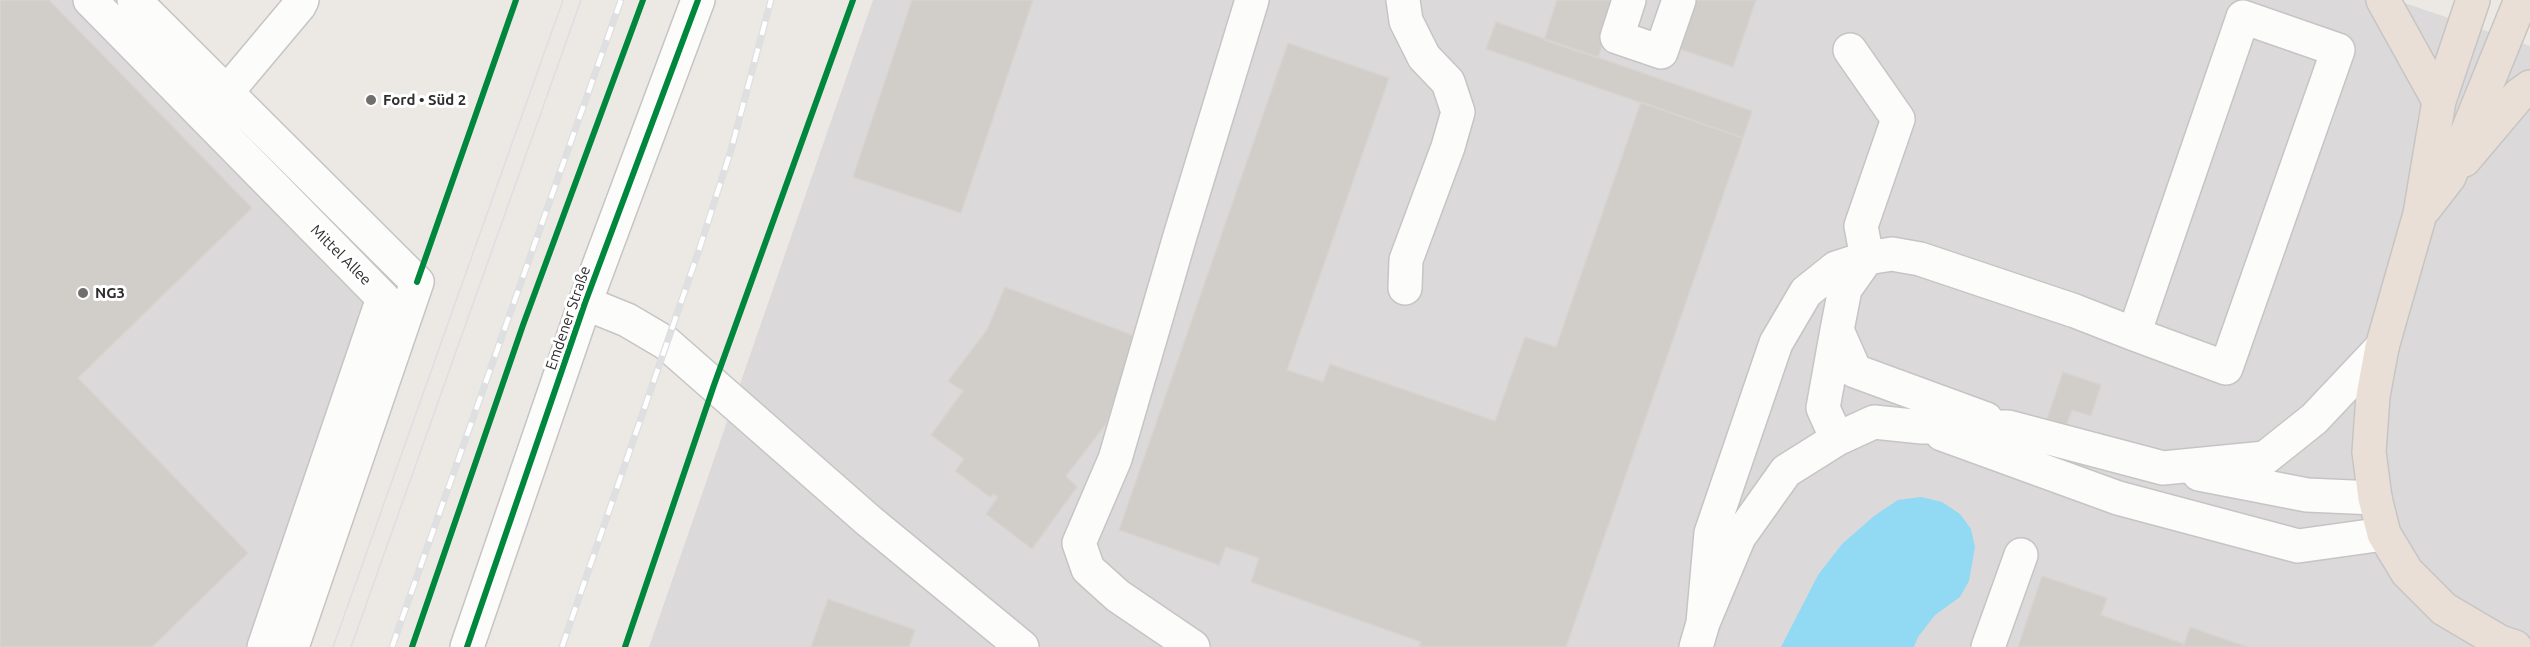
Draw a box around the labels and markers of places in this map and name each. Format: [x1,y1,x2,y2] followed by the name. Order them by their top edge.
[383,91,466,109] place label: Ford • Süd 2
[364,93,378,107] marker: Ford • Süd 2
[95,284,125,302] place label: NG3
[76,286,90,300] marker: NG3

